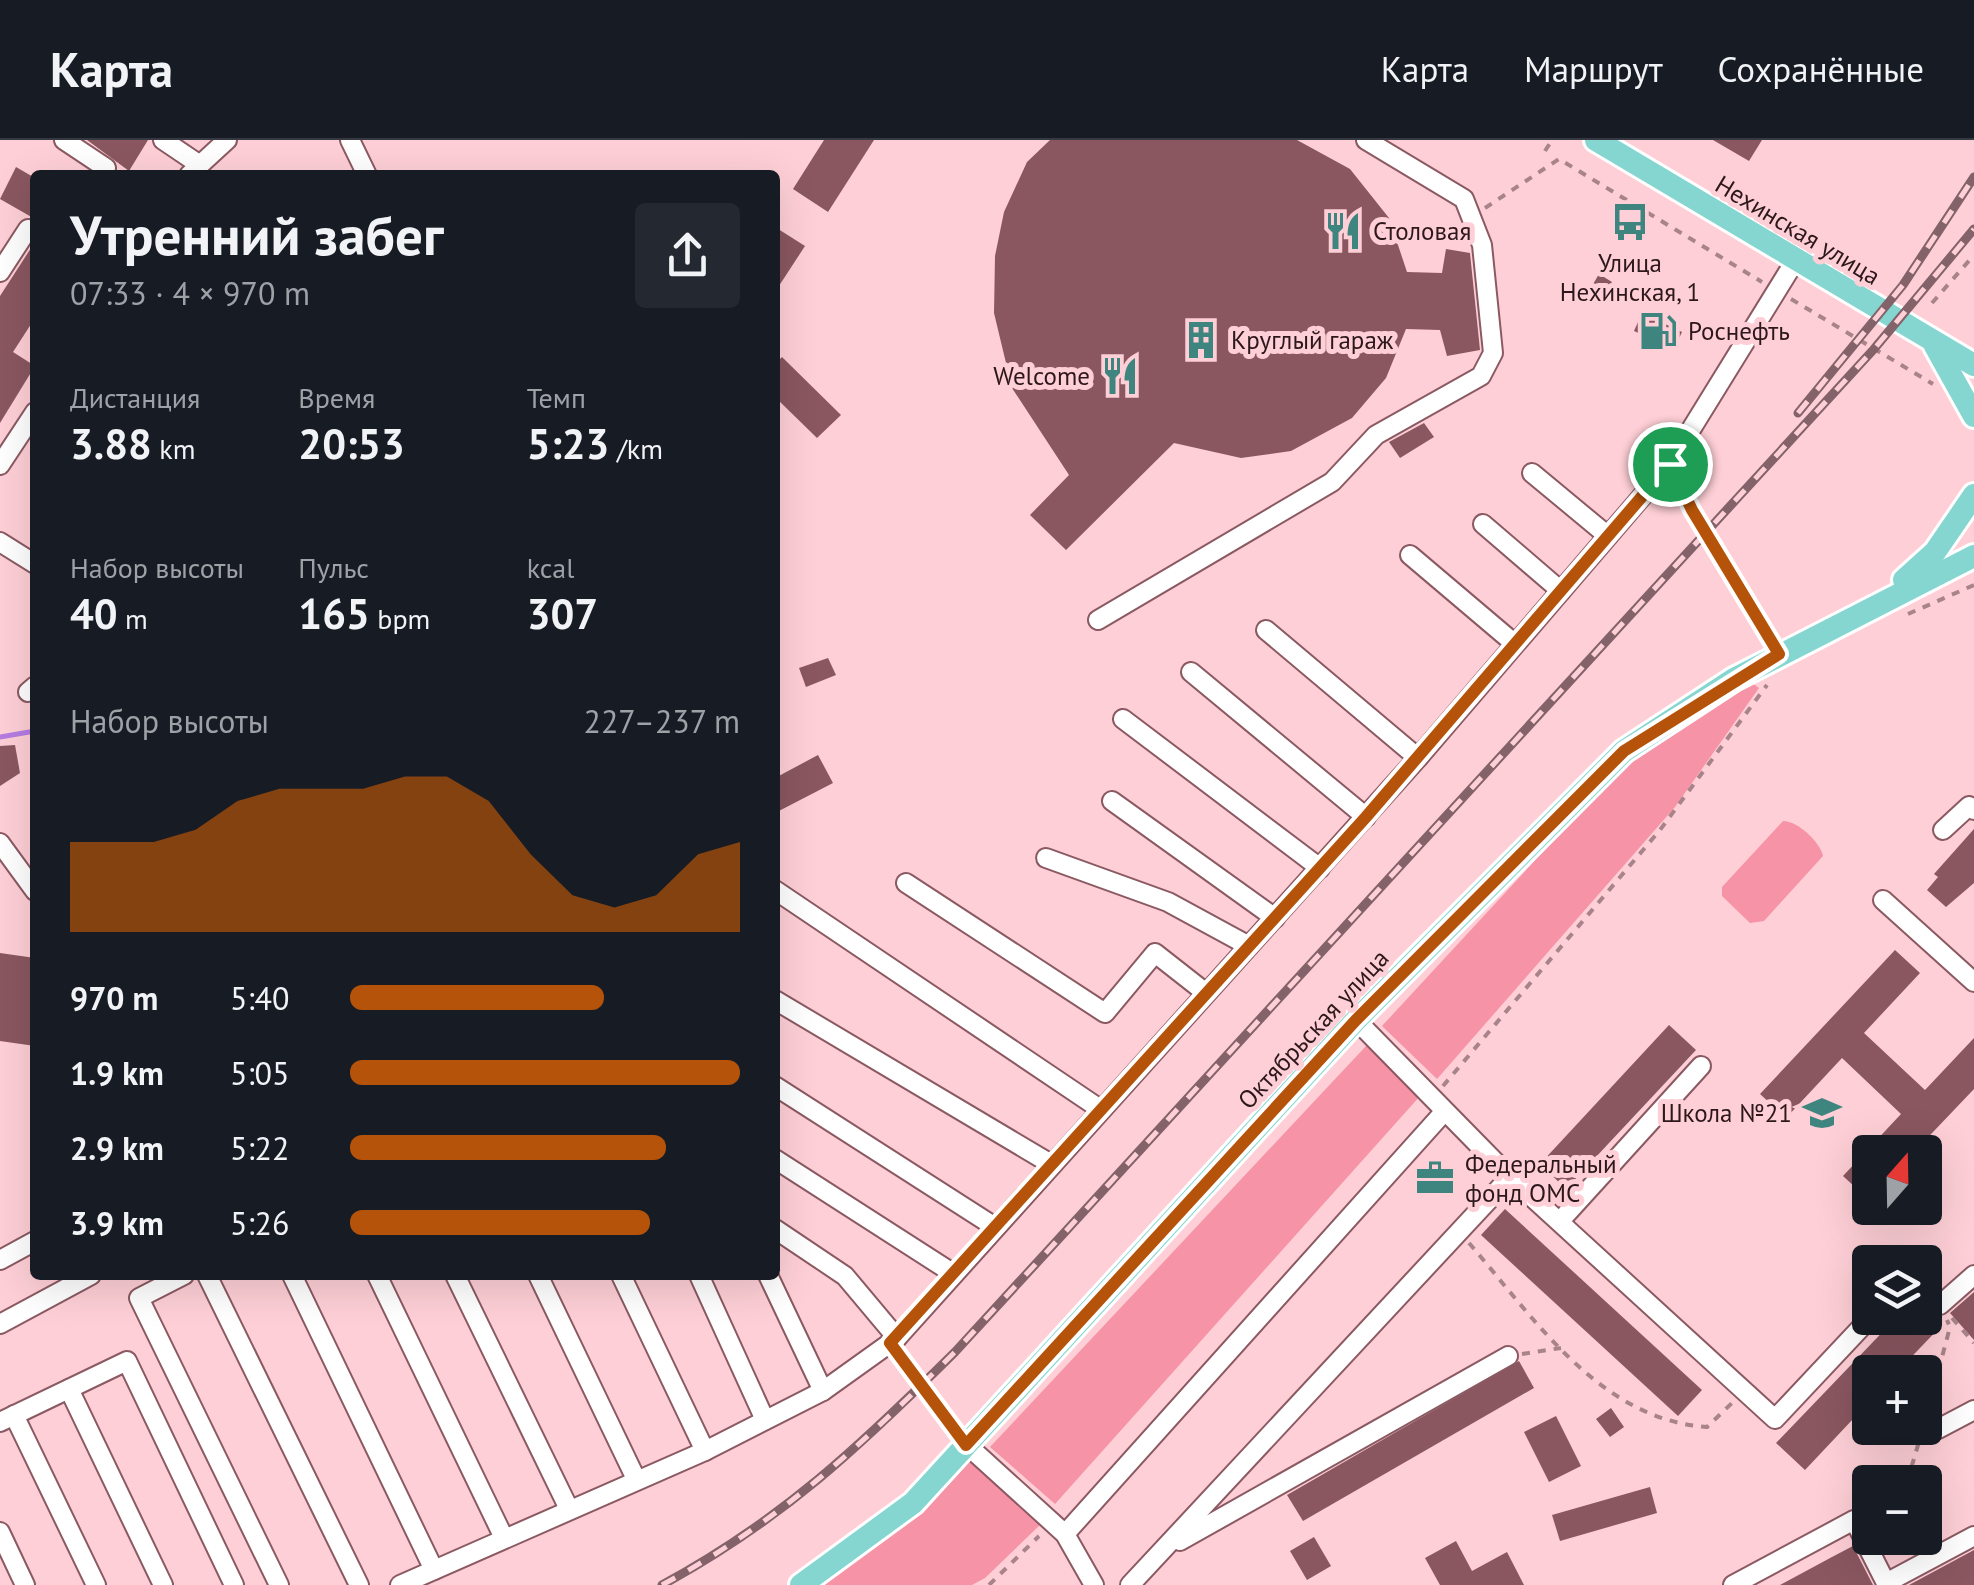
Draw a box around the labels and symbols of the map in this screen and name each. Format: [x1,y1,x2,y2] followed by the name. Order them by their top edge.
[1710,168,1886,292] street label: Нехинская улица
[1609,201,1651,243] bus stop icon: Улица Нехинская, 1
[1322,210,1364,252] restaurant icon: Столовая
[1373,215,1471,247] place label: Столовая
[1560,247,1700,308] place label: Улица Нехинская, 1
[1637,310,1679,352] fuel station icon: Роснефть
[1688,315,1790,347] place label: Роснефть
[1180,319,1222,361] building icon: Круглый гараж
[1231,324,1394,356] place label: Круглый гараж
[1099,355,1141,397] restaurant icon: Welcome
[993,360,1090,392] place label: Welcome
[1628,422,1713,507] pin
[1231,942,1395,1116] street label: Октябрьская улица
[1801,1092,1843,1134] school or university icon: Школа №21
[1661,1097,1792,1129] place label: Школа №21
[1852,1135,1942,1225] north arrow
[1465,1148,1617,1209] place label: Федеральный фонд ОМС
[1414,1157,1456,1199] office icon: Федеральный фонд ОМС

